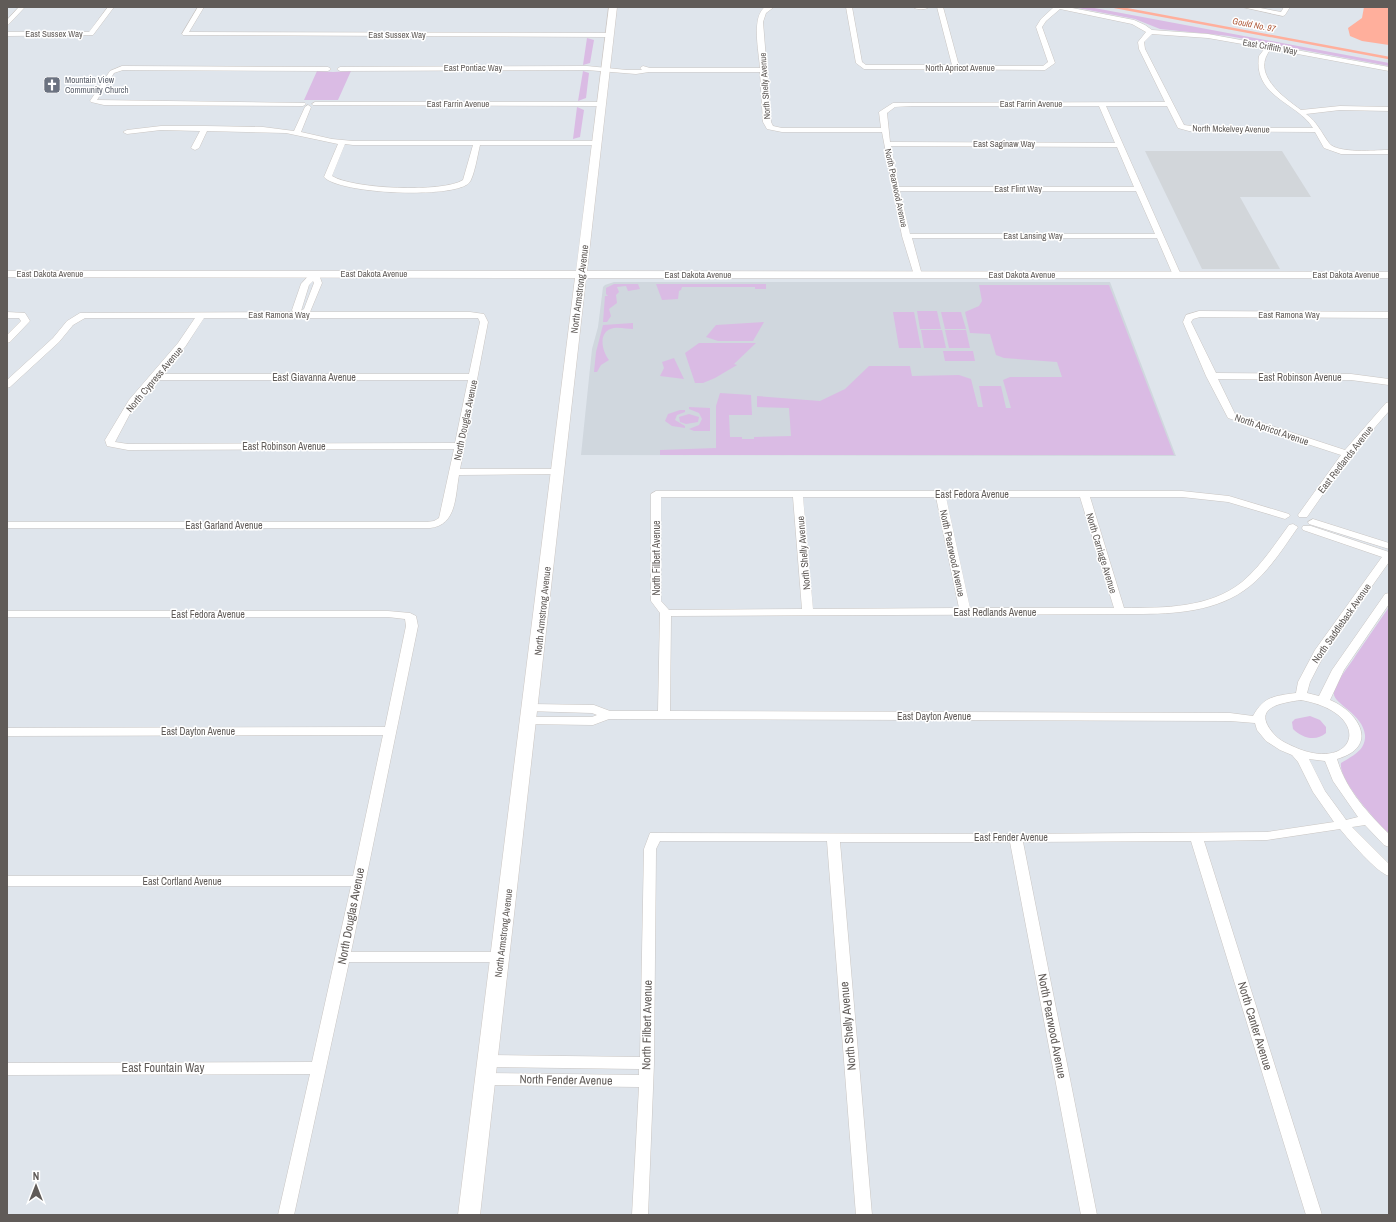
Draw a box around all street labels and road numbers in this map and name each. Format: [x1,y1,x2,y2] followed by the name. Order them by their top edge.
[25,28,83,40] street label: East Sussex Way
[368,29,426,41] street label: East Sussex Way
[1242,36,1299,58] street label: East Criffith Way
[757,52,773,120] street label: North Shelly Avenue
[444,62,502,74] street label: East Pontiac Way
[925,62,995,74] street label: North Apricot Avenue
[427,98,489,110] street label: East Farrin Avenue
[1000,98,1062,110] street label: East Farrin Avenue
[1192,122,1270,136] street label: North Mckelvey Avenue
[973,138,1035,150] street label: East Saginaw Way
[882,148,910,228] street label: North Pearwood Avenue
[994,183,1042,195] street label: East Flint Way
[1003,230,1063,242] street label: East Lansing Way
[568,244,591,334] street label: North Armstrong Avenue
[17,268,83,280] street label: East Dakota Avenue
[341,268,407,280] street label: East Dakota Avenue
[665,269,731,281] street label: East Dakota Avenue
[989,269,1055,281] street label: East Dakota Avenue
[1313,269,1379,281] street label: East Dakota Avenue
[248,309,310,321] street label: East Ramona Way
[1258,309,1320,321] street label: East Ramona Way
[123,343,186,415] street label: North Cypress Avenue
[272,371,356,384] street label: East Giavanna Avenue
[1258,371,1342,384] street label: East Robinson Avenue
[451,378,480,462] street label: North Douglas Avenue
[1233,411,1311,448] street label: North Apricot Avenue
[1315,422,1376,496] street label: East Redlands Avenue
[242,440,326,453] street label: East Robinson Avenue
[935,488,1009,501] street label: East Fedora Avenue
[937,508,968,598] street label: North Pearwood Avenue
[1083,511,1120,596] street label: North Carriage Avenue
[794,515,813,590] street label: North Shelly Avenue
[185,519,263,532] street label: East Garland Avenue
[650,520,663,596] street label: North Filbert Avenue
[531,566,554,656] street label: North Armstrong Avenue
[1309,580,1374,666] street label: North Saddleback Avenue
[954,606,1037,619] street label: East Redlands Avenue
[171,608,245,621] street label: East Fedora Avenue
[897,710,972,723] street label: East Dayton Avenue
[161,725,236,738] street label: East Dayton Avenue
[974,831,1048,844] street label: East Fender Avenue
[334,866,368,966] street label: North Douglas Avenue
[142,875,222,888] street label: East Cortland Avenue
[492,888,515,978] street label: North Armstrong Avenue
[1034,972,1070,1080] street label: North Pearwood Avenue
[638,980,656,1070] street label: North Filbert Avenue
[1234,980,1276,1072] street label: North Canter Avenue
[836,981,860,1071] street label: North Shelly Avenue
[122,1060,204,1076] street label: East Fountain Way
[519,1071,613,1089] street label: North Fender Avenue

